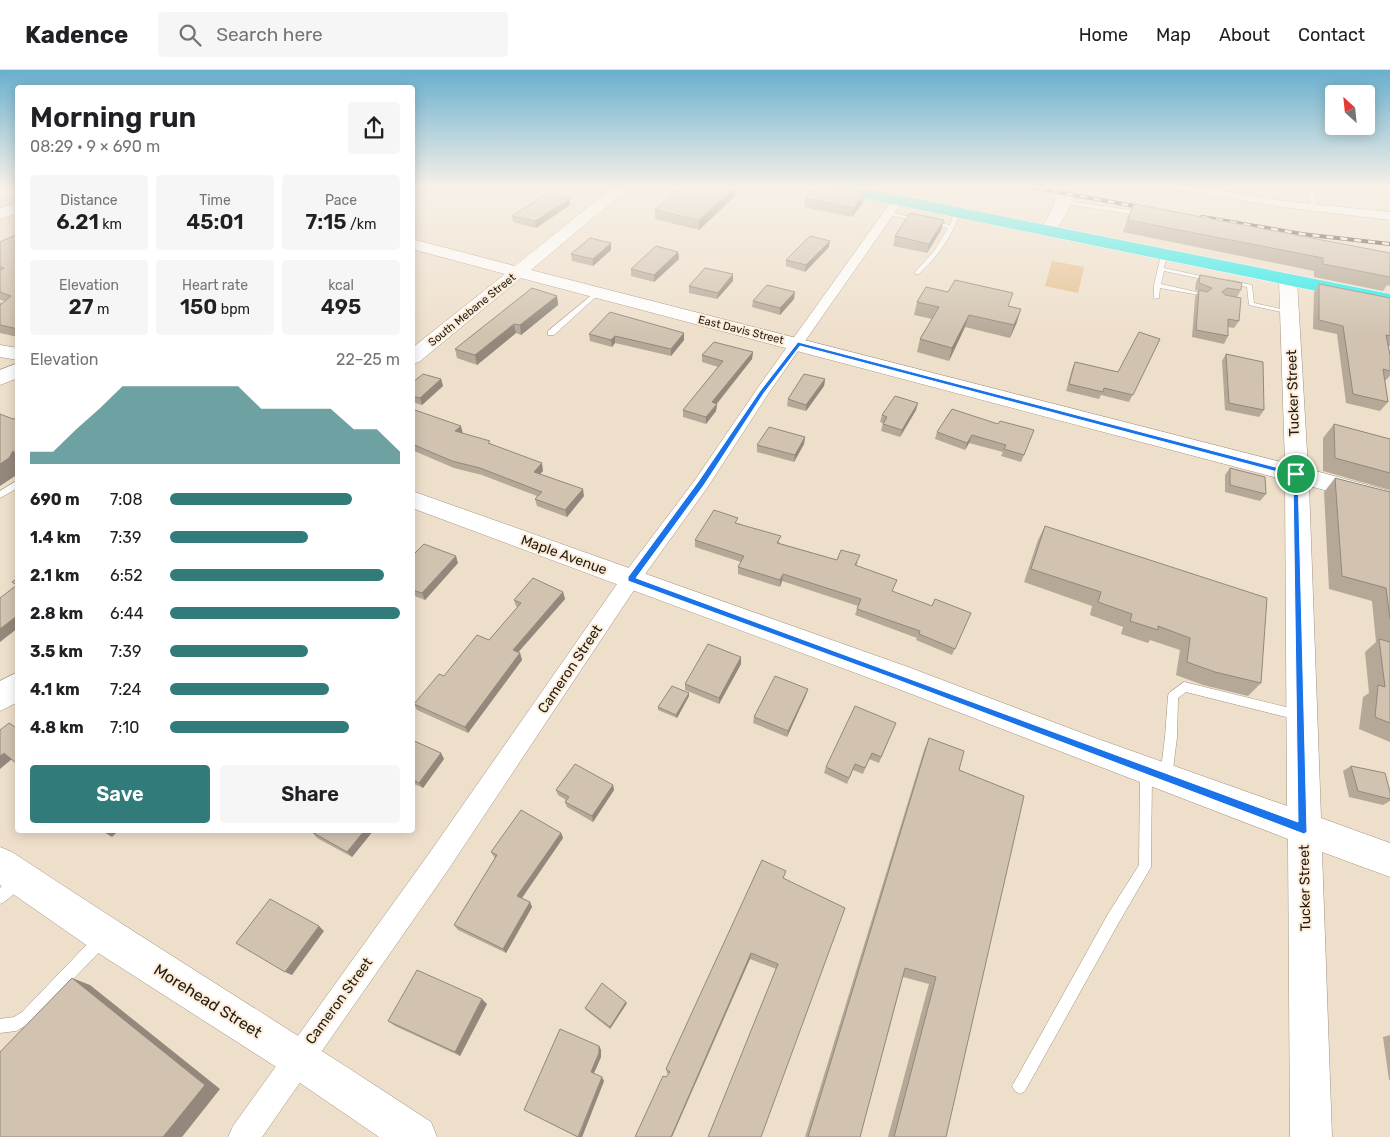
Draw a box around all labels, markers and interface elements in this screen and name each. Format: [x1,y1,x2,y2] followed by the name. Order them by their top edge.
[158,12,508,57] search box
[25,21,128,49] text: Kadence
[176,21,204,49] icon: search
[216,23,323,46] text: Search here
[1079,24,1128,46] text: Home
[1156,24,1191,46] text: Map
[1219,24,1270,46] text: About
[1298,24,1365,46] text: Contact
[1325,85,1375,135] north arrow
[1325,85,1375,135] map controls
[30,101,196,134] text: Morning run
[348,102,400,154] button: share
[30,137,160,156] text: 08:29 · 9 × 690 m
[60,192,118,209] text: Distance
[199,192,231,209] text: Time
[325,192,357,209] text: Pace
[56,209,99,234] text: 6.21
[186,209,244,234] text: 45:01
[306,209,347,234] text: 7:15
[99,216,122,233] text: km
[347,216,376,233] text: /km
[426,270,519,349] street label: South Mebane Street
[59,277,119,294] text: Elevation
[182,277,248,294] text: Heart rate
[328,277,354,294] text: kcal
[69,294,94,319] text: 27
[180,294,217,319] text: 150
[321,294,361,319] text: 495
[94,301,109,318] text: m
[217,301,250,318] text: bpm
[697,313,786,347] street label: East Davis Street
[1283,349,1303,437] street label: Tucker Street
[30,350,99,369] text: Elevation
[336,350,400,369] text: 22–25 m
[1275,453,1317,495] pin
[1282,460,1310,488] icon: arrive
[30,490,80,509] text: 690 m
[110,490,143,509] text: 7:08
[30,528,81,547] text: 1.4 km
[110,528,141,547] text: 7:39
[519,532,610,579] street label: Maple Avenue
[30,566,79,585] text: 2.1 km
[110,566,143,585] text: 6:52
[30,604,83,623] text: 2.8 km
[110,604,144,623] text: 6:44
[534,621,606,716] street label: Cameron Street
[30,642,83,661] text: 3.5 km
[110,642,141,661] text: 7:39
[30,680,80,699] text: 4.1 km
[110,680,141,699] text: 7:24
[30,718,84,737] text: 4.8 km
[110,718,139,737] text: 7:10
[30,765,210,823] button: Save
[220,765,400,823] button: Share
[1296,844,1314,932] street label: Tucker Street
[302,954,376,1048] street label: Cameron Street
[150,960,266,1042] street label: Morehead Street

